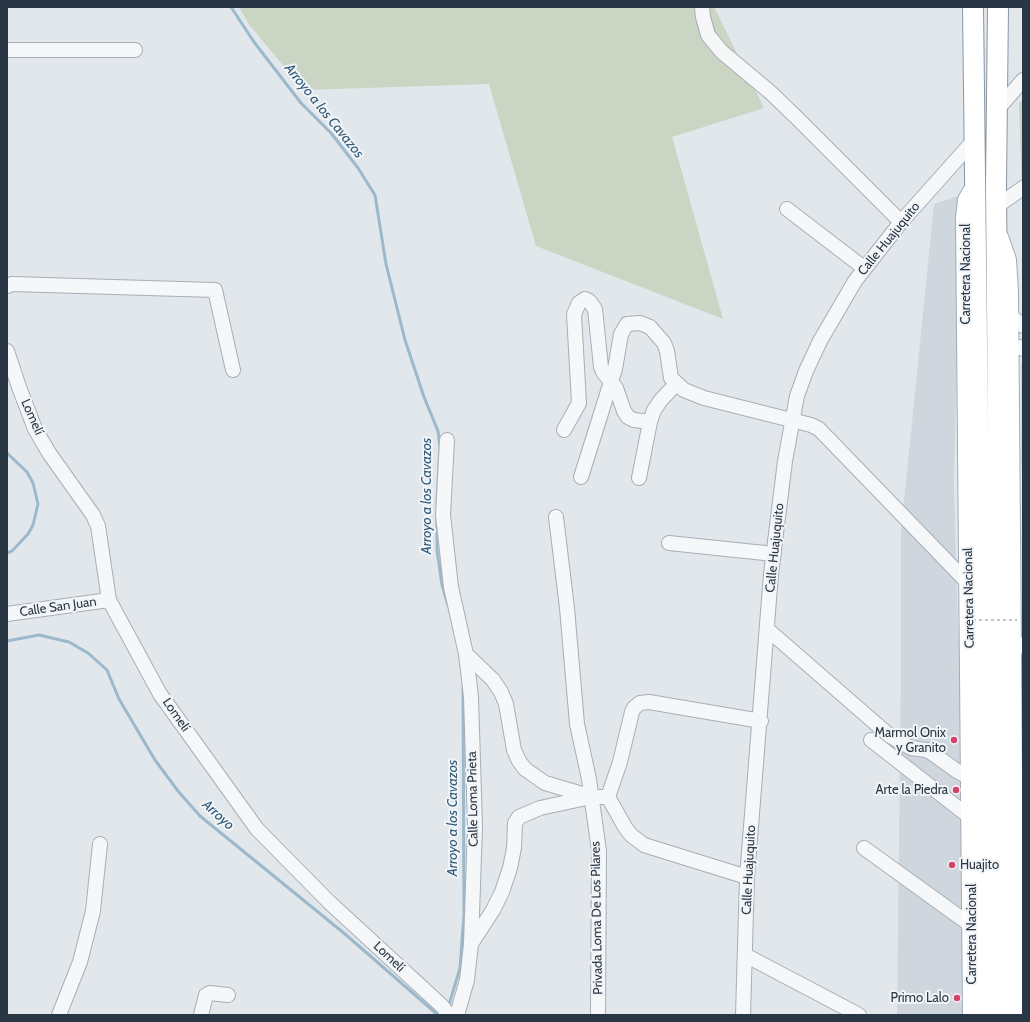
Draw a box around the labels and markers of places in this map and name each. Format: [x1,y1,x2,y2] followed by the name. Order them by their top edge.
[875,725,946,756] place label: Marmol Onix y Granito
[949,735,959,745] marker: Marmol Onix y Granito
[875,782,948,798] place label: Arte la Piedra
[951,785,961,795] marker: Arte la Piedra
[960,857,999,873] place label: Huajito
[947,860,957,870] marker: Huajito
[890,990,949,1006] place label: Primo Lalo
[952,993,962,1003] marker: Primo Lalo

